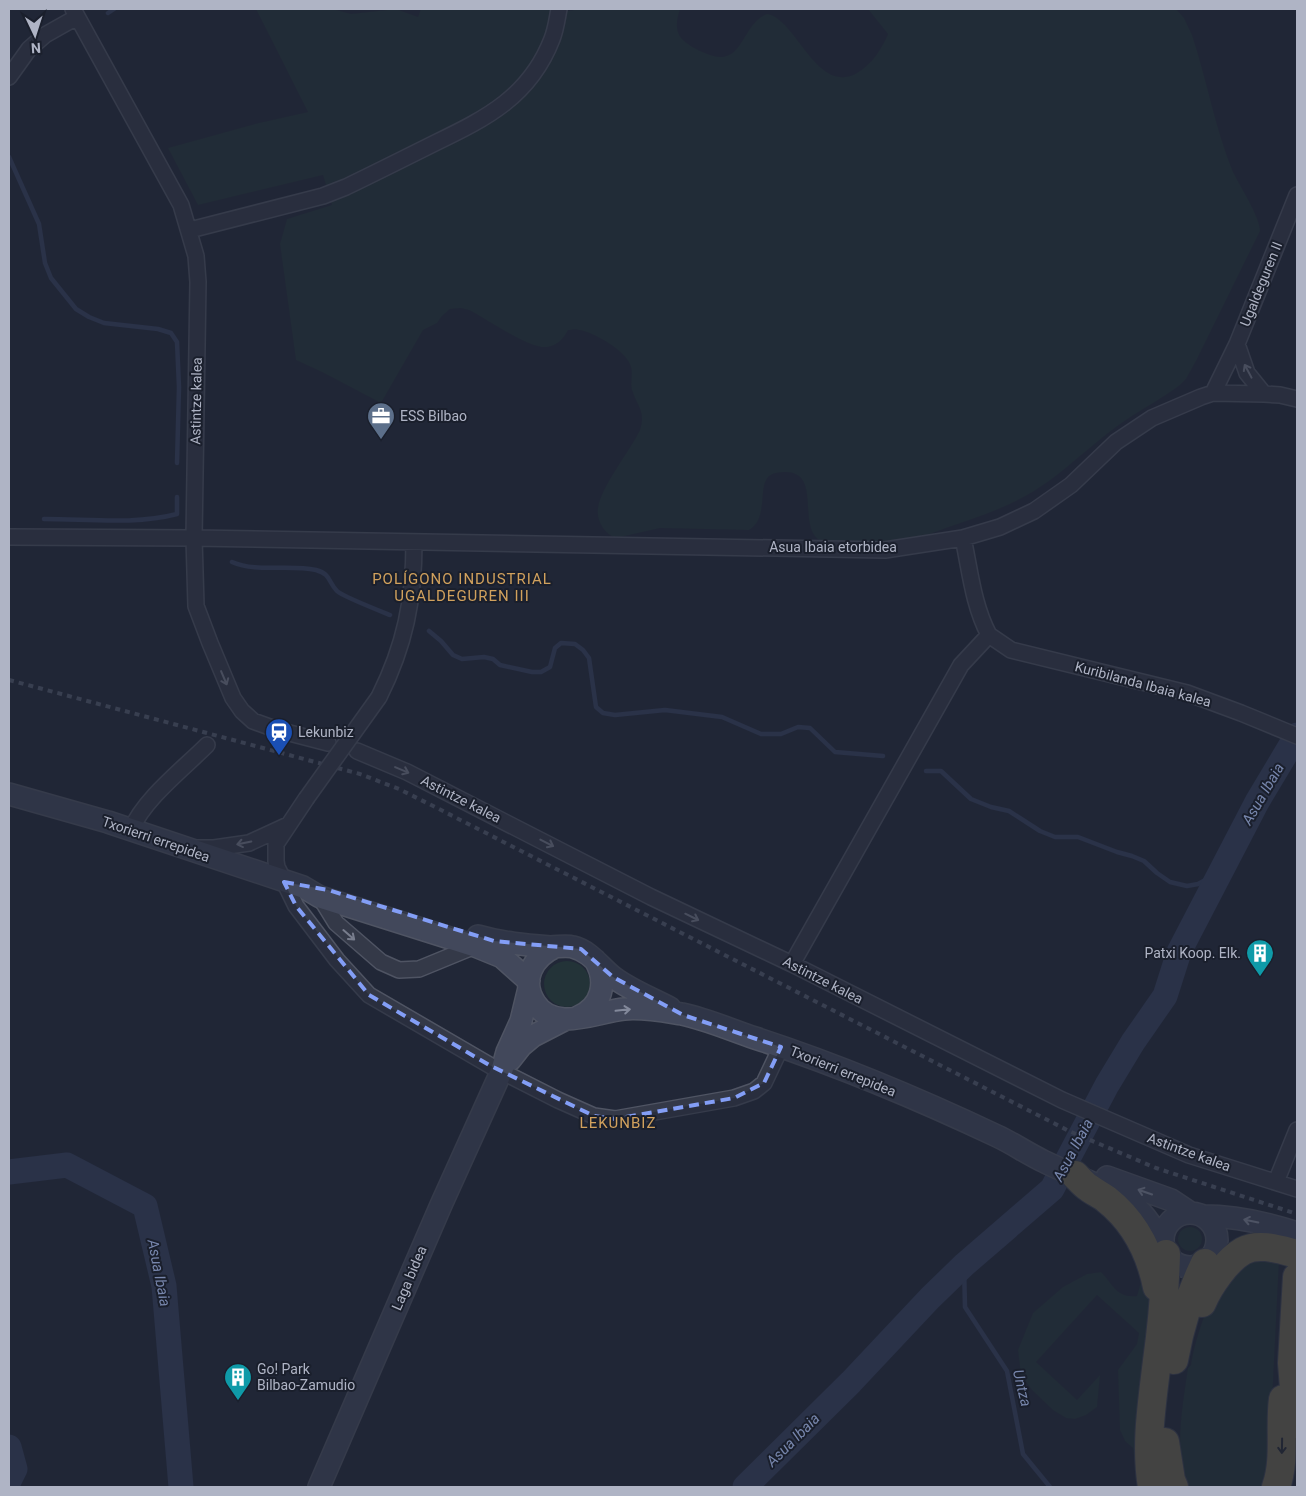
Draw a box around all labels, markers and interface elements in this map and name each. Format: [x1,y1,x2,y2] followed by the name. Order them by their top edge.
[10,10,60,60] north arrow
[30,40,41,56] text: N
[1237,239,1285,329] street label: Ugaldeguren II
[187,357,205,445] street label: Astintze kalea
[1243,363,1253,378] one-way arrow
[366,401,396,440] office icon: ESS Bilbao
[400,408,467,424] place label: ESS Bilbao
[769,539,897,555] street label: Asua Ibaia etorbidea
[372,570,552,605] district label: POLÍGONO INDUSTRIAL UGALDEGUREN III
[1073,658,1213,710] street label: Kuribilanda Ibaia kalea
[220,670,230,685] one-way arrow
[264,717,294,756] station icon: Lekunbiz
[298,724,354,740] place label: Lekunbiz
[1238,760,1288,829] water label: Asua Ibaia
[394,765,409,775] one-way arrow
[418,772,504,826] street label: Astintze kalea
[100,813,212,865] street label: Txorierri errepidea
[237,839,253,849] one-way arrow
[539,839,554,848] one-way arrow
[684,912,699,922] one-way arrow
[343,929,356,940] one-way arrow
[1245,938,1275,977] building icon: Patxi Koop. Elk.
[1144,945,1241,961] place label: Patxi Koop. Elk.
[780,953,866,1007] street label: Astintze kalea
[615,1005,631,1015] one-way arrow
[788,1042,898,1100] street label: Txorierri errepidea
[580,1114,656,1132] district label: LEKUNBIZ
[1049,1116,1097,1185] water label: Asua Ibaia
[1145,1130,1233,1174] street label: Astintze kalea
[1138,1187,1154,1196] one-way arrow
[1243,1216,1259,1226] one-way arrow
[143,1237,174,1308] water label: Asua Ibaia
[388,1243,430,1313] street label: Laga bidea
[257,1361,355,1393] place label: Go! Park Bilbao-Zamudio
[223,1362,253,1401] building icon: Go! Park Bilbao-Zamudio
[1009,1368,1035,1408] water label: Untza
[762,1409,824,1471] water label: Asua Ibaia
[1277,1438,1287,1454] one-way arrow

